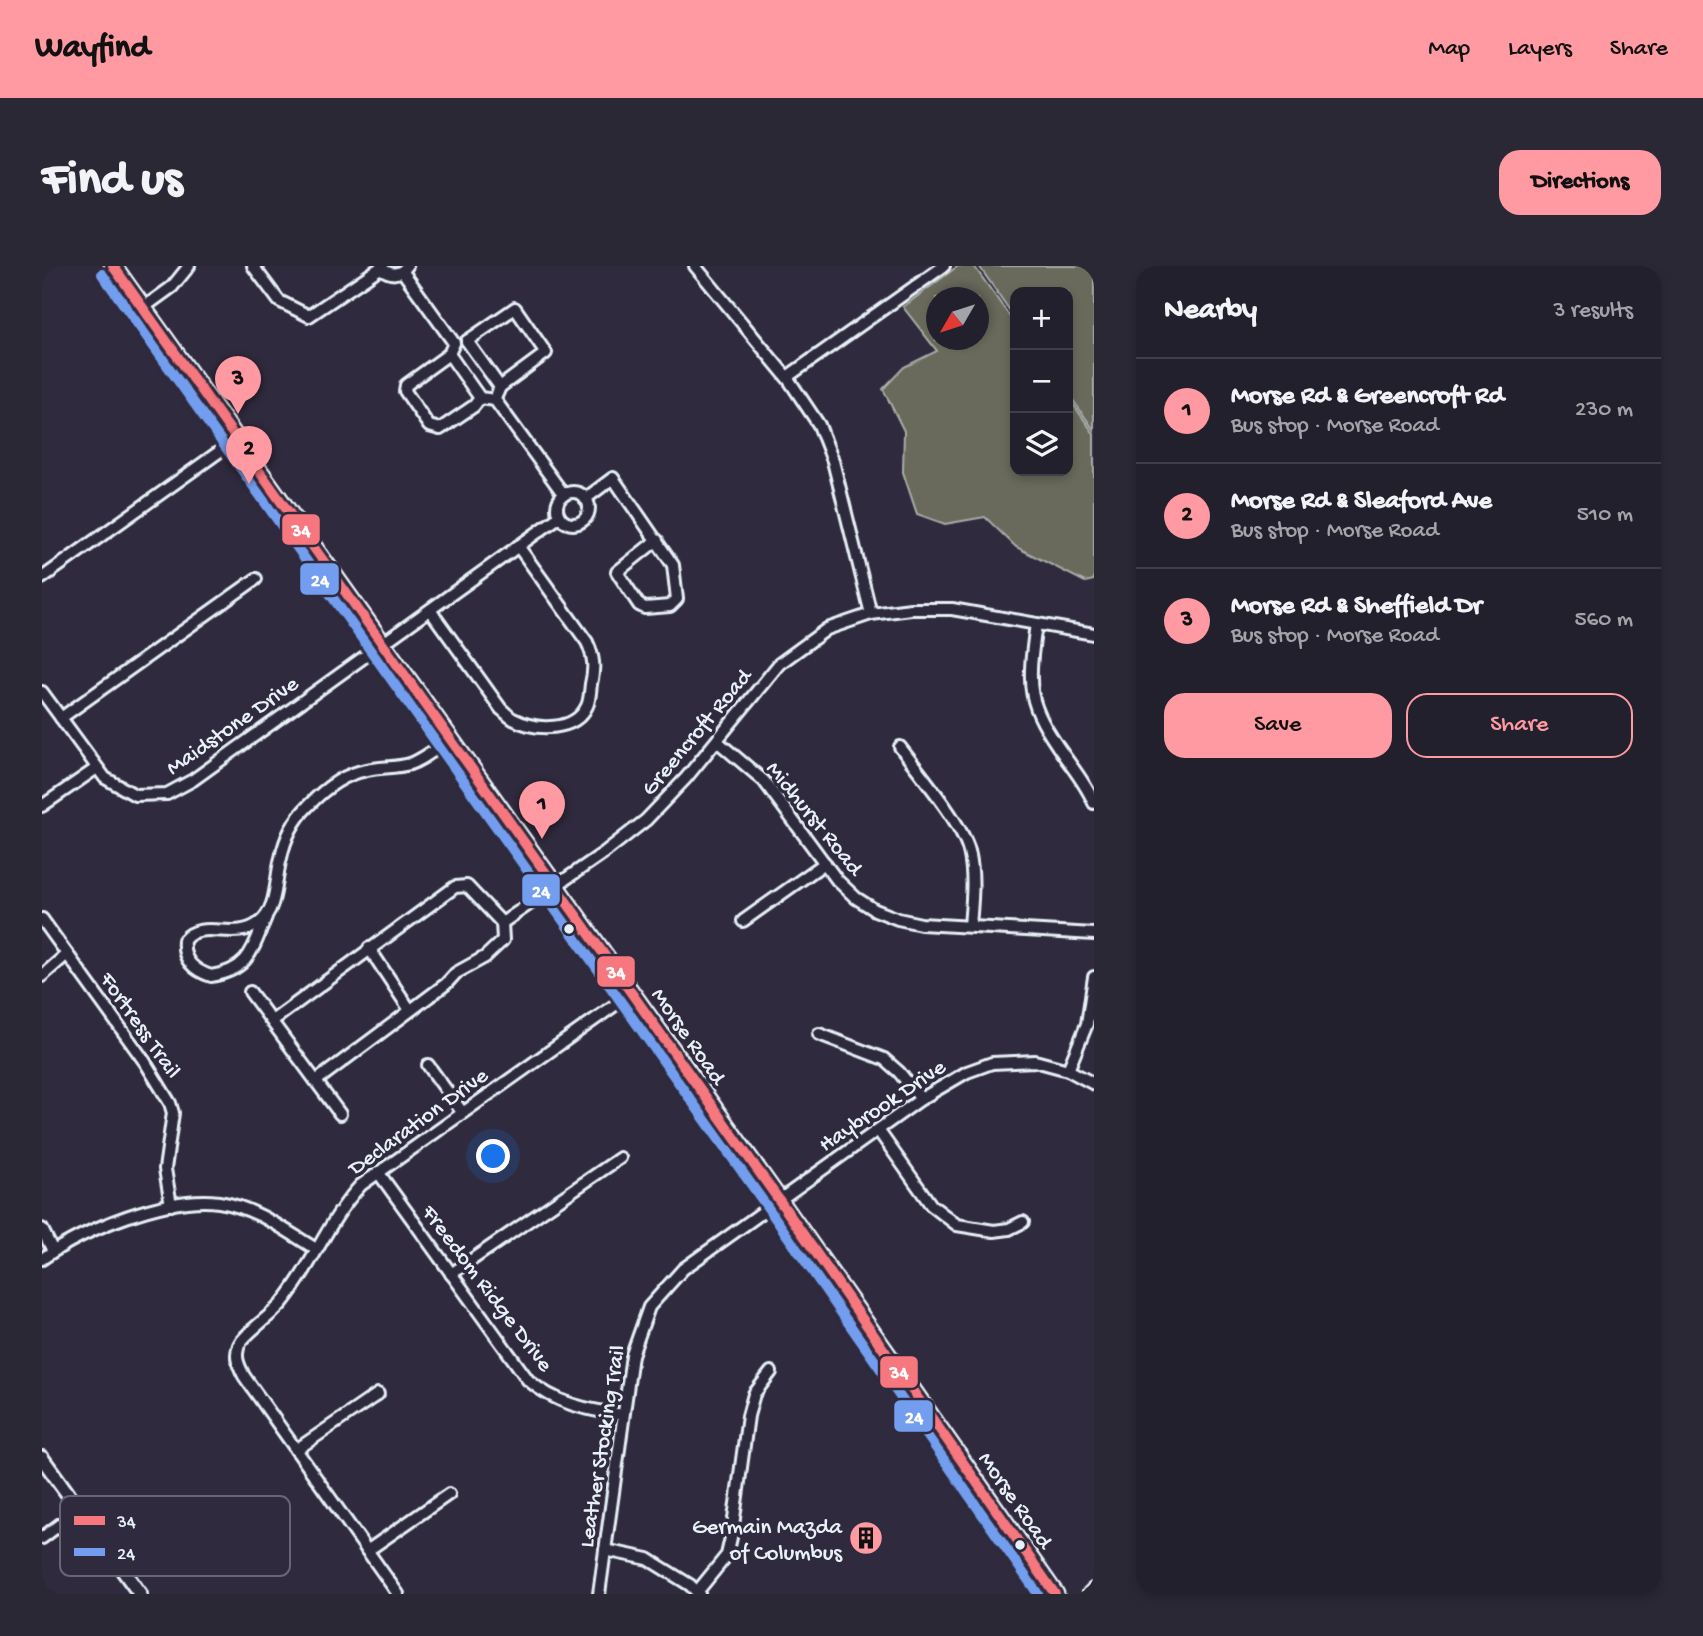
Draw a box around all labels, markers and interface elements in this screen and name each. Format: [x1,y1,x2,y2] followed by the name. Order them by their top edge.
[35,30,150,68] text: Wayfind
[1428,35,1470,64] text: Map
[1508,35,1572,64] text: Layers
[1610,35,1668,64] text: Share
[1499,150,1661,215] button: Directions
[42,153,182,211] text: Find us
[926,287,989,350] north arrow
[1010,287,1073,476] map controls
[1010,287,1073,350] button: +
[1164,294,1257,329] text: Nearby
[1553,298,1633,325] text: 3 results
[1010,350,1073,413] button: −
[215,356,261,414] pin: 3
[1231,382,1504,413] text: Morse Rd & Greencroft Rd
[1182,397,1192,424] text: 1
[1575,397,1633,424] text: 230 m
[1010,413,1073,476] button: layers
[1231,413,1439,440] text: Bus stop · Morse Road
[226,426,272,484] pin: 2
[1231,487,1492,518] text: Morse Rd & Sleaford Ave
[1181,502,1193,529] text: 2
[1577,502,1633,529] text: 510 m
[281,513,321,546] line badge: 34
[1231,518,1439,545] text: Bus stop · Morse Road
[291,521,311,544] text: 34
[299,562,340,596] line badge: 24
[311,571,330,594] text: 24
[1231,592,1482,623] text: Morse Rd & Sheffield Dr
[1181,607,1193,634] text: 3
[1574,607,1633,634] text: 560 m
[1231,623,1439,650] text: Bus stop · Morse Road
[637,663,760,802] street label: Greencroft Road
[162,671,305,782] street label: Maidstone Drive
[1164,693,1392,758] button: Save
[1406,693,1633,758] button: Share
[759,757,869,883] street label: Midhurst Road
[519,781,565,839] pin: 1
[521,873,561,907] line badge: 24
[532,882,551,905] text: 24
[562,922,576,936] unlabelled marker
[596,955,636,988] line badge: 34
[606,963,626,986] text: 34
[92,967,186,1084] street label: Fortress Trail
[644,983,731,1092] street label: Morse Road
[814,1054,952,1159] street label: Haybrook Drive
[342,1062,495,1184] street label: Declaration Drive
[476,1139,510,1173] your location
[414,1200,558,1379] street label: Freedom Ridge Drive
[574,1343,633,1550] street label: Leather Stocking Trail
[879,1355,919,1389] line badge: 34
[889,1363,909,1386] text: 34
[893,1399,934,1433] line badge: 24
[905,1408,924,1431] text: 24
[971,1447,1058,1556] street label: Morse Road
[60,1496,290,1576] legend
[116,1512,136,1535] text: 34
[692,1515,843,1568] place label: Germain Mazda of Columbus
[847,1519,885,1557] building icon: Germain Mazda of Columbus
[1013,1538,1027,1552] unlabelled marker
[117,1544,135,1567] text: 24

